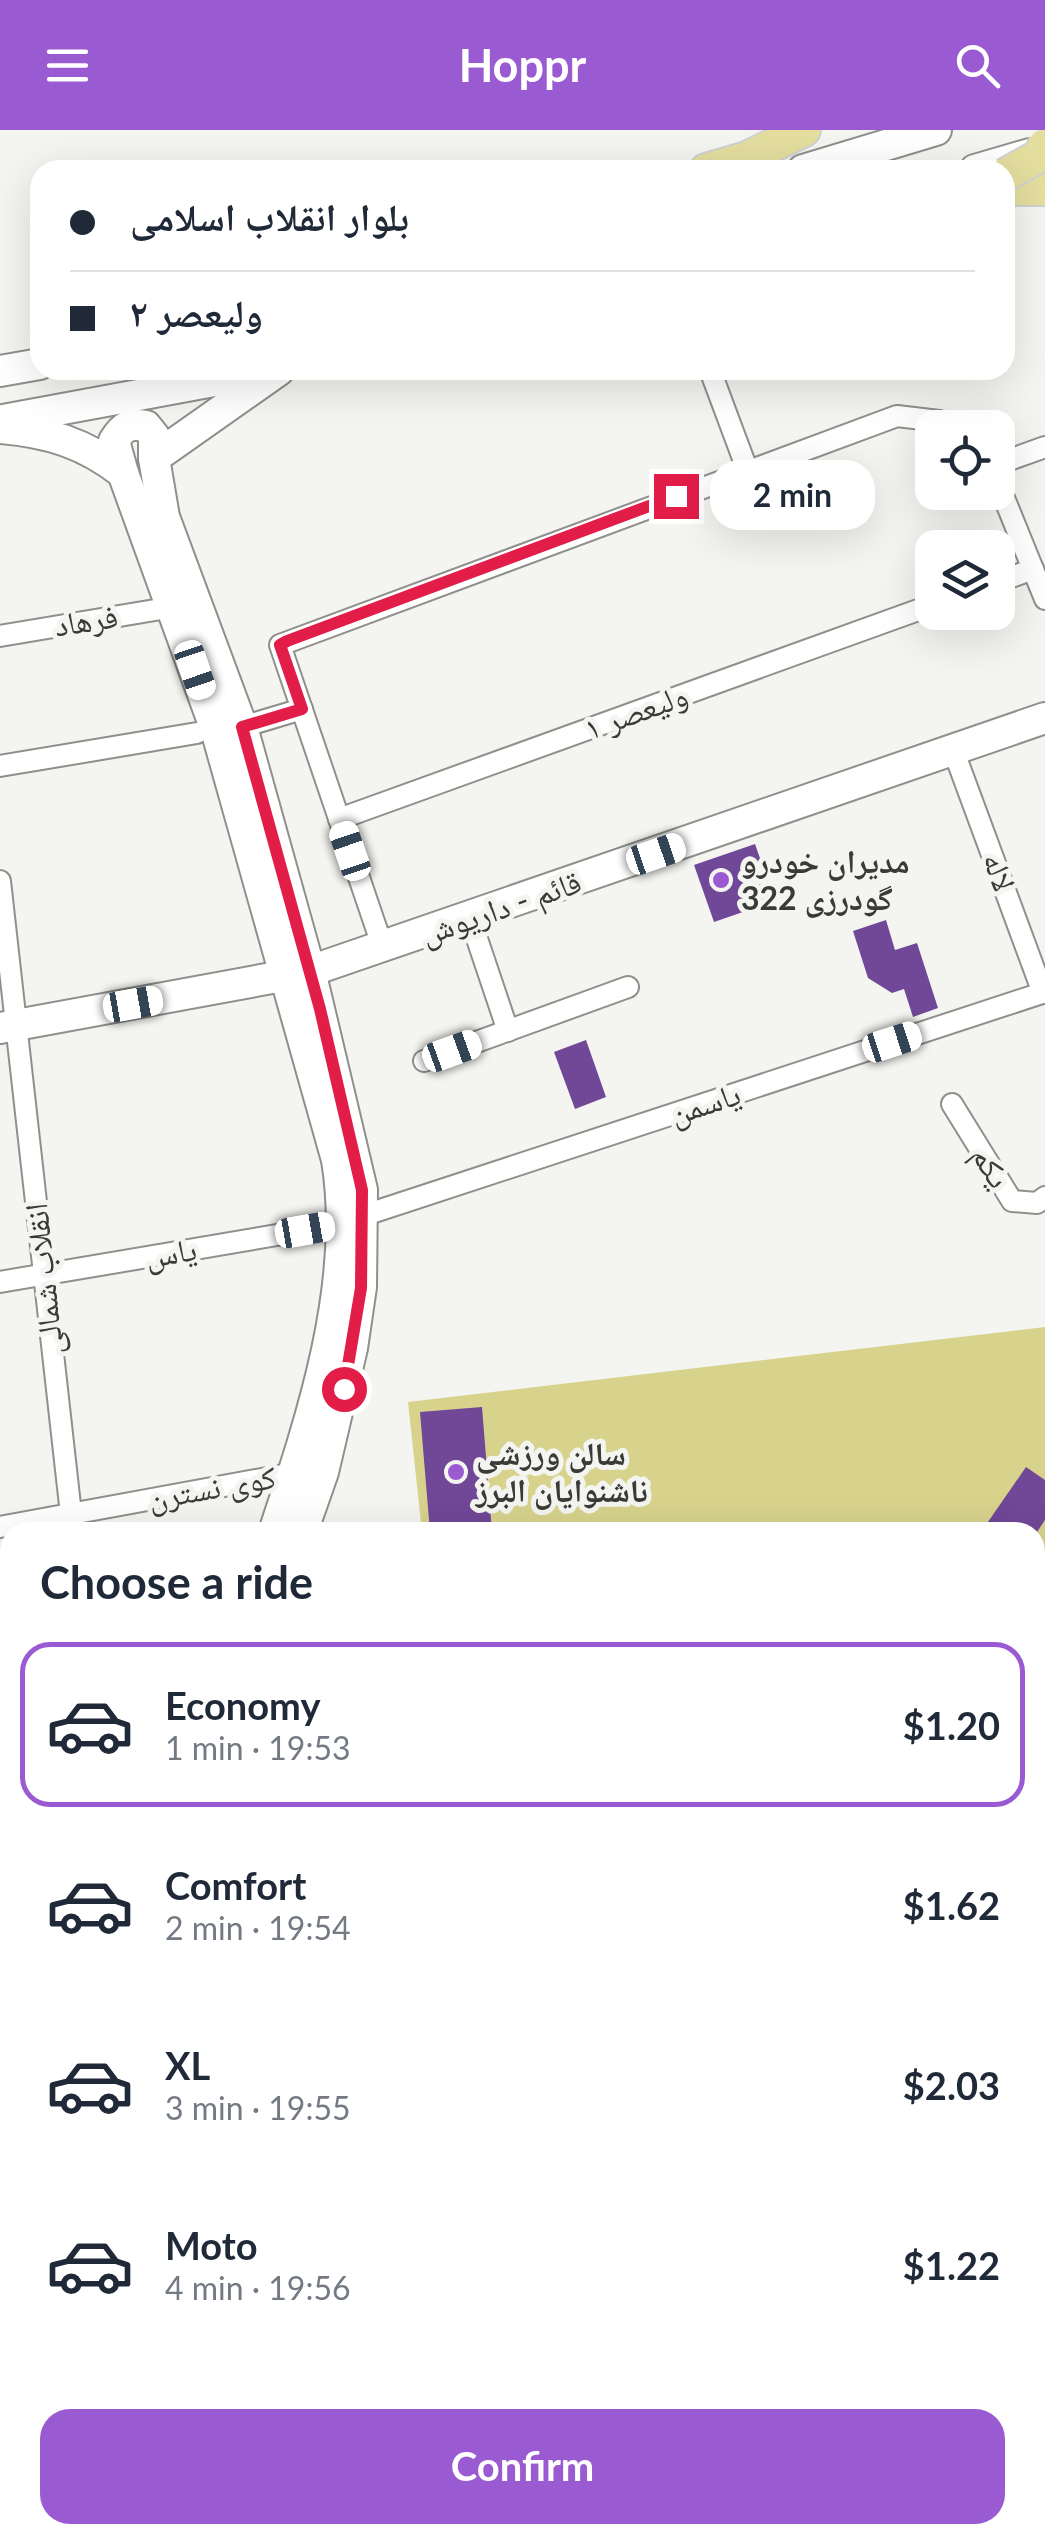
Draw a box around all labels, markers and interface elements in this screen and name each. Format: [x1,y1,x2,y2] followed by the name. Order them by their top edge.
[40,38,95,93] icon: menu
[459,38,586,92] text: Hoppr
[950,38,1005,93] icon: search
[130,193,409,239] text: بلوار انقلاب اسلامی
[130,289,263,335] text: ولیعصر ۲
[915,410,1015,630] map controls
[915,410,1015,510] button: locate
[711,461,876,531] callout: 2 min
[654,474,699,519] route end
[753,475,832,514] text: 2 min
[915,530,1015,630] button: layers
[51,595,120,644] street label: فرهاد
[171,637,219,703] car
[579,674,692,747] street label: ولیعصر ۱
[326,818,374,884] car
[623,830,689,878] car
[741,841,910,918] place label: مدیران خودرو گودرزی 322
[976,847,1025,896] street label: لاله
[415,861,587,955] street label: قائم - داریوش
[710,869,732,891] marker: مدیران خودرو گودرزی 322
[101,984,165,1024] car
[859,1018,925,1066] car
[419,1027,485,1075] car
[664,1073,745,1134] street label: یاسمن
[962,1138,1020,1196] street label: یکم
[15,1201,72,1357] street label: انقلاب شمالی
[273,1210,337,1250] car
[142,1228,200,1277] street label: یاس
[322,1367,367,1412] route start
[474,1433,648,1510] place label: سالن ورزشی ناشنوایان البرز
[145,1456,279,1518] street label: کوی نسترن
[445,1461,467,1483] marker: سالن ورزشی ناشنوایان البرز
[40,1555,313,1609] text: Choose a ride
[45,1680,135,1770] icon: car
[165,1682,320,1728] text: Economy
[903,1702,1000,1748] text: $1.20
[165,1728,351,1767] text: 1 min · 19:53
[45,1860,135,1950] icon: car
[165,1862,306,1908] text: Comfort
[903,1882,1000,1928] text: $1.62
[165,1908,351,1947] text: 2 min · 19:54
[45,2040,135,2130] icon: car
[165,2042,210,2088] text: XL
[903,2062,1000,2108] text: $2.03
[165,2088,351,2127] text: 3 min · 19:55
[45,2220,135,2310] icon: car
[165,2222,258,2268] text: Moto
[903,2242,1000,2288] text: $1.22
[165,2268,351,2307] text: 4 min · 19:56
[40,2409,1005,2524] button: Confirm

